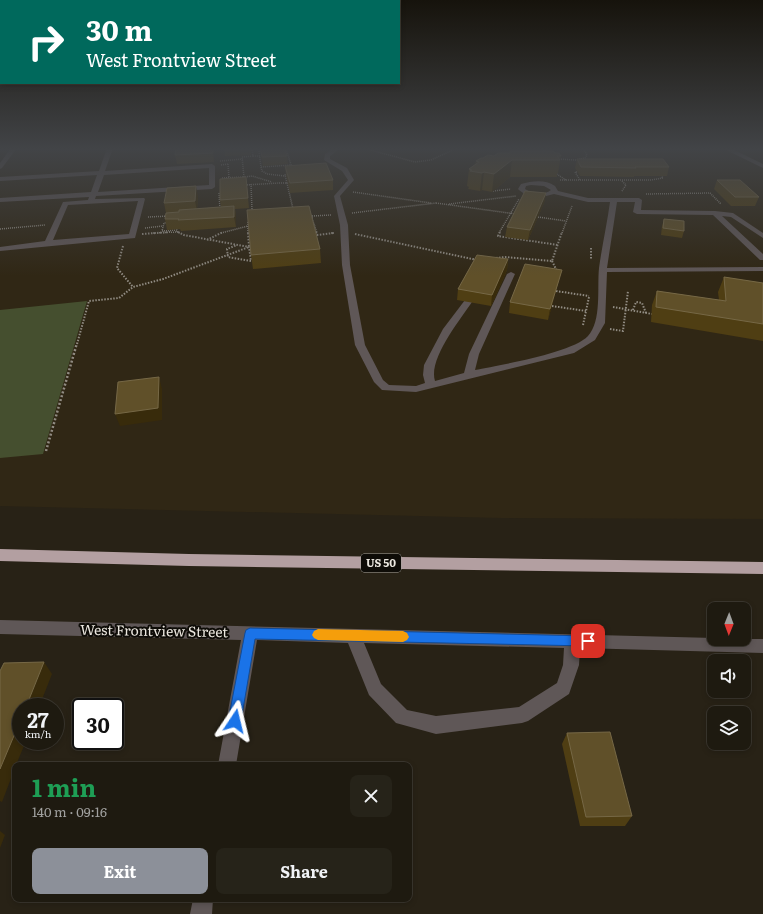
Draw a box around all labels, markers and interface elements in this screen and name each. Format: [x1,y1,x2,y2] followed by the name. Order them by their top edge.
[86,8,152,50] text: 30 m
[20,16,72,68] icon: right
[86,46,276,73] text: West Frontview Street
[361,554,401,572] road number: US 50
[707,602,751,646] north arrow
[707,602,751,750] map controls
[80,619,229,641] street label: West Frontview Street
[571,624,605,658] pin
[577,630,599,652] icon: arrive
[707,654,751,698] button: sound
[72,698,124,750] speed limit sign: 30
[214,700,256,742] position arrow
[27,704,49,734] text: 27
[707,706,751,750] button: layers
[25,726,51,741] text: km/h
[32,769,96,804] text: 1 min
[350,775,392,817] button: close
[32,802,107,821] text: 140 m · 09:16
[32,848,208,894] button: Exit
[216,848,392,894] button: Share

